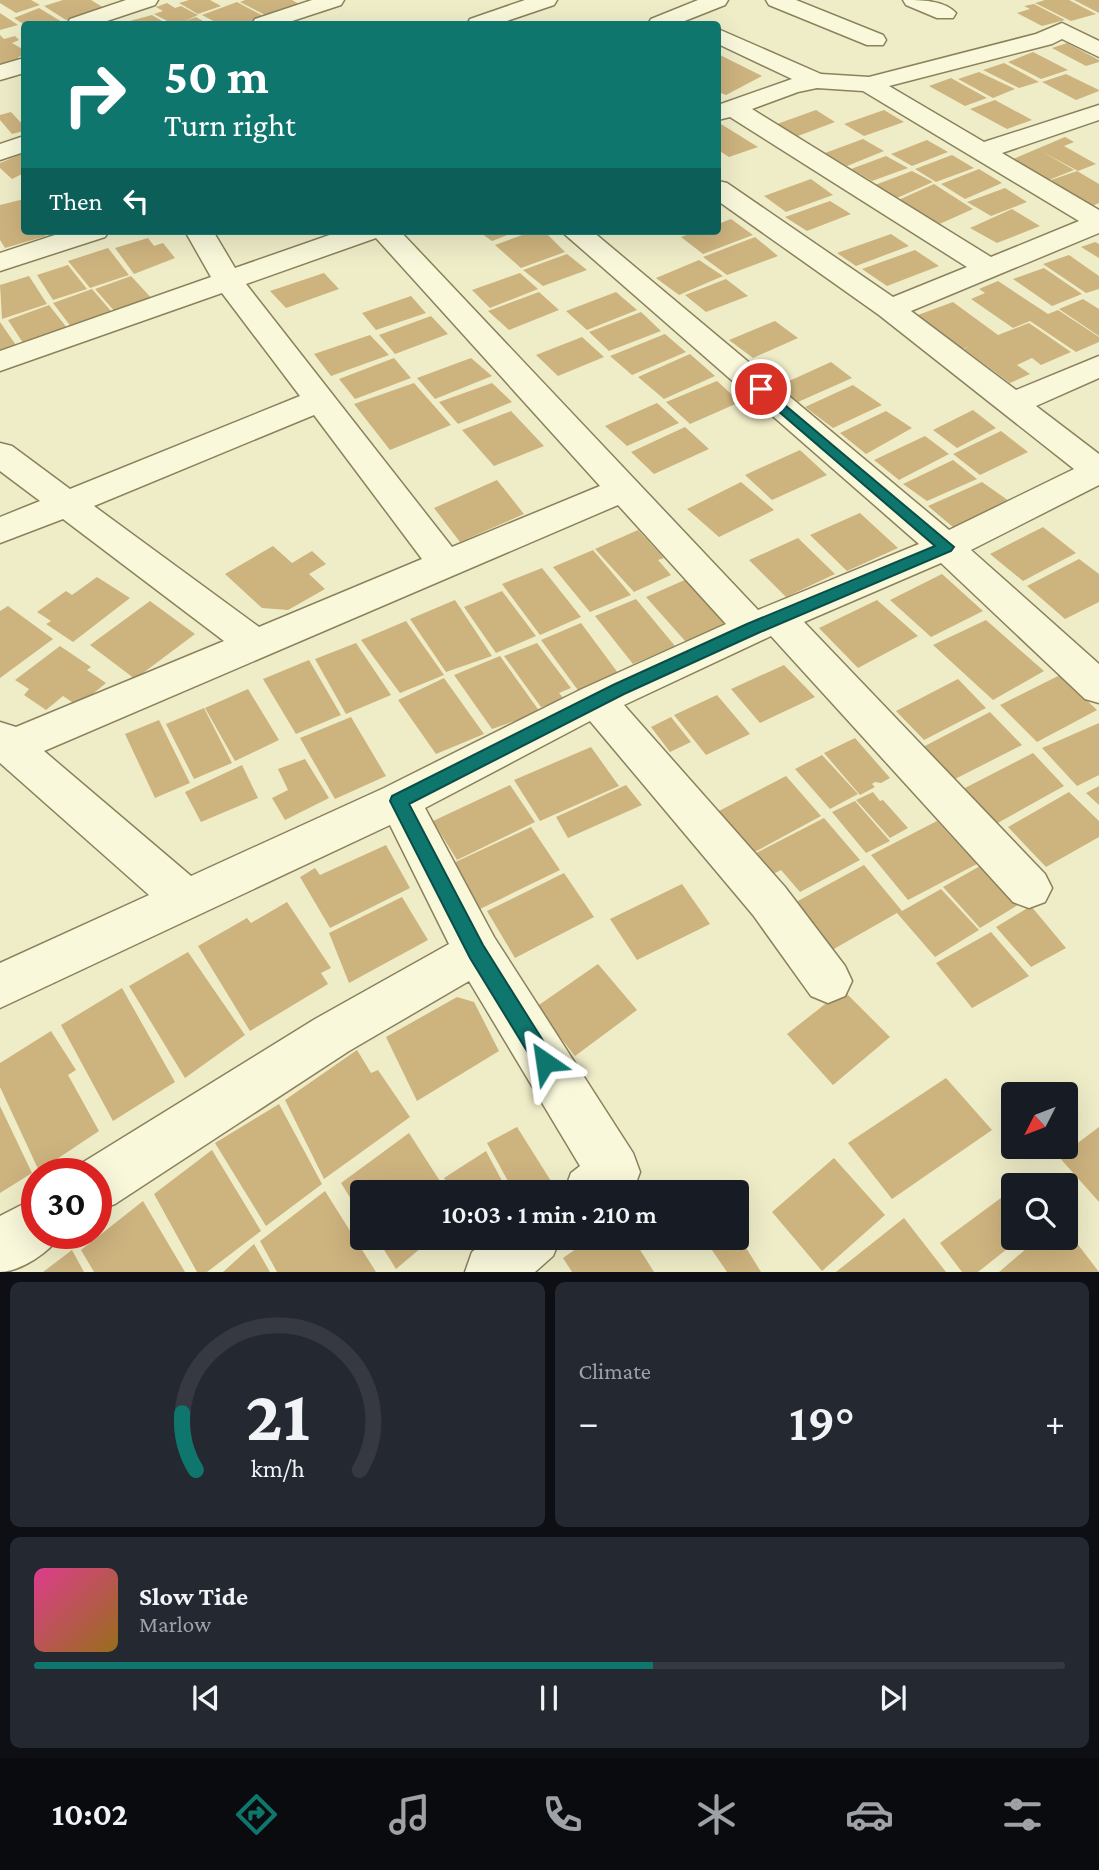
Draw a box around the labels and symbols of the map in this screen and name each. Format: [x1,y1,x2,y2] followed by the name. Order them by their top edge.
[731,359,791,419] pin
[508,1025,582,1099] position arrow
[1001,1082,1078,1158] north arrow
[21,1158,112,1249] speed limit sign: 30

